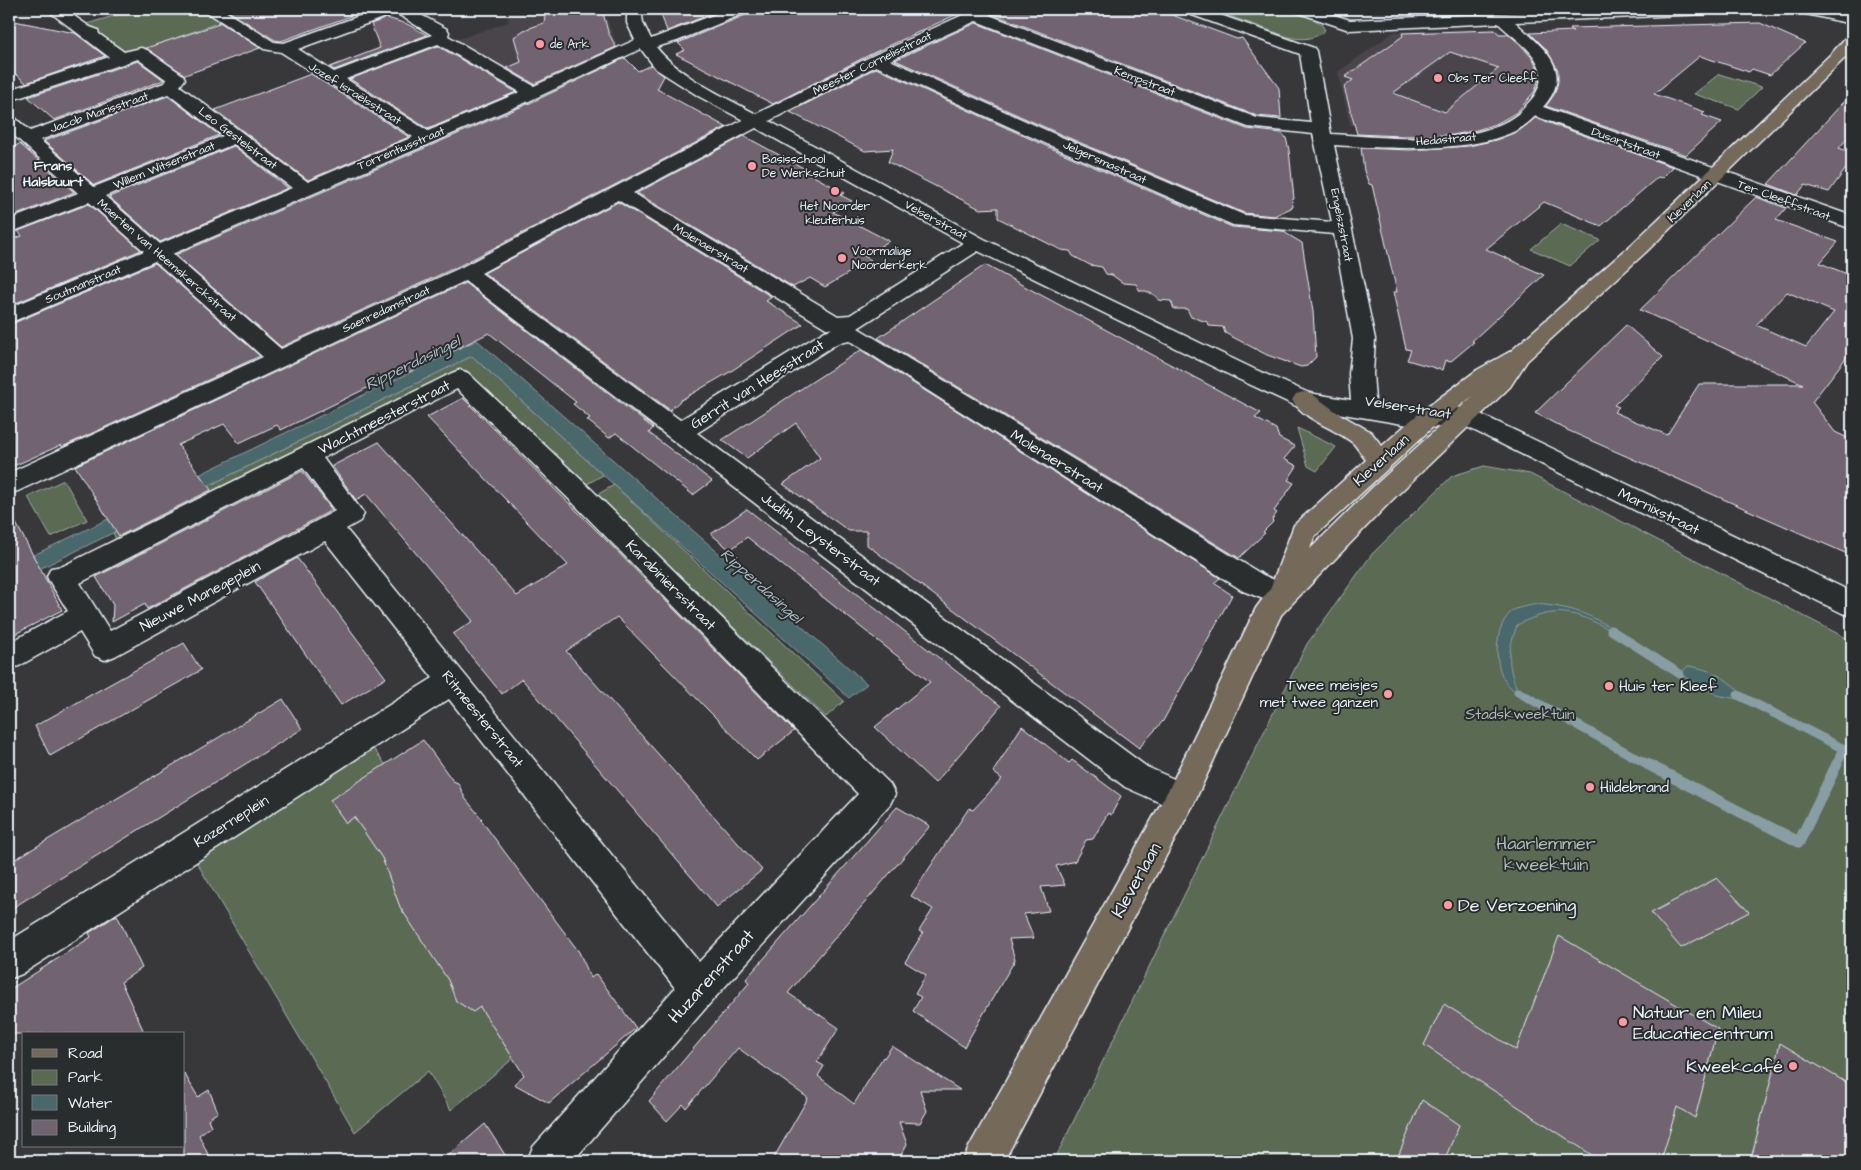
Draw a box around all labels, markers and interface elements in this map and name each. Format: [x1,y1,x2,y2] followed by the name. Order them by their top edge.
[810,27,935,100] street label: Meester Cornelisstraat
[550,36,590,53] place label: de Ark
[534,38,546,50] marker: de Ark
[305,58,405,129] street label: Jozef Israëlsstraat
[1112,62,1178,101] street label: Kempstraat
[1448,70,1537,87] place label: Obs Ter Cleeff
[1432,72,1444,84] marker: Obs Ter Cleeff
[48,88,151,137] street label: Jacob Marisstraat
[195,103,281,174] street label: Leo Gestelstraat
[355,122,448,175] street label: Torrentiusstraat
[1589,123,1663,164] street label: Dusartstraat
[1415,128,1477,151] street label: Hedastraat
[1060,136,1150,190] street label: Jelgersmastraat
[111,137,218,194] street label: Willem Witsenstraat
[762,151,845,182] place label: Basisschool De Werkschuit
[23,156,83,192] district label: Frans Halsbuurt
[746,160,758,172] marker: Basisschool De Werkschuit
[1664,176,1715,227] street label: Kleverlaan
[1735,176,1833,225] street label: Ter Cleeffstraat
[829,185,841,197] marker: Het Noorder kleuterhuis
[1325,187,1357,263] street label: Engelszstraat
[93,195,240,326] street label: Maerten van Heemskerckstraat
[901,196,970,245] street label: Velserstraat
[800,198,871,229] place label: Het Noorder kleuterhuis
[670,219,752,278] street label: Molenaerstraat
[852,243,927,274] place label: Voormalige Noorderkerk
[836,252,848,264] marker: Voormalige Noorderkerk
[42,261,124,308] street label: Soutmanstraat
[339,281,433,337] street label: Saenredamstraat
[361,329,466,396] water label: Ripperdasingel
[686,335,828,434] street label: Gerrit van Heesstraat
[315,375,454,460] street label: Wachtmeesterstraat
[1363,390,1453,425] street label: Velserstraat
[1006,424,1107,498] street label: Molenaerstraat
[1349,429,1414,491] street label: Kleverlaan
[1614,483,1703,540] street label: Marnixstraat
[756,487,885,592] street label: Judith Leysterstraat
[621,535,721,635] street label: Karabiniersstraat
[715,543,809,631] water label: Ripperdasingel
[136,556,265,638] street label: Nieuwe Manegeplein
[437,666,529,773] street label: Ritmeesterstraat
[1260,675,1378,714] place label: Twee meisjes met twee ganzen
[1619,676,1717,697] place label: Huis ter Kleef
[1603,680,1615,692] marker: Huis ter Kleef
[1382,688,1394,700] marker: Twee meisjes met twee ganzen
[1466,704,1575,725] park label: Stadskweektuin
[1600,777,1669,798] place label: Hildebrand
[1584,781,1596,793] marker: Hildebrand
[190,790,273,853] street label: Kazerneplein
[1496,831,1596,877] park label: Haarlemmer kweektuin
[1105,838,1167,922] street label: Kleverlaan
[1458,893,1576,919] place label: De Verzoening
[1442,899,1454,911] marker: De Verzoening
[662,923,761,1029] street label: Huzarenstraat
[1633,1000,1773,1046] place label: Natuur en Mileu Educatiecentrum
[1617,1016,1629,1028] marker: Natuur en Mileu Educatiecentrum
[22,1032,185,1148] legend
[68,1043,103,1064] text: Road
[1686,1054,1783,1079] place label: Kweekcafé
[1787,1060,1799,1072] marker: Kweekcafé
[68,1067,103,1088] text: Park
[68,1093,112,1114] text: Water
[68,1117,116,1139] text: Building

